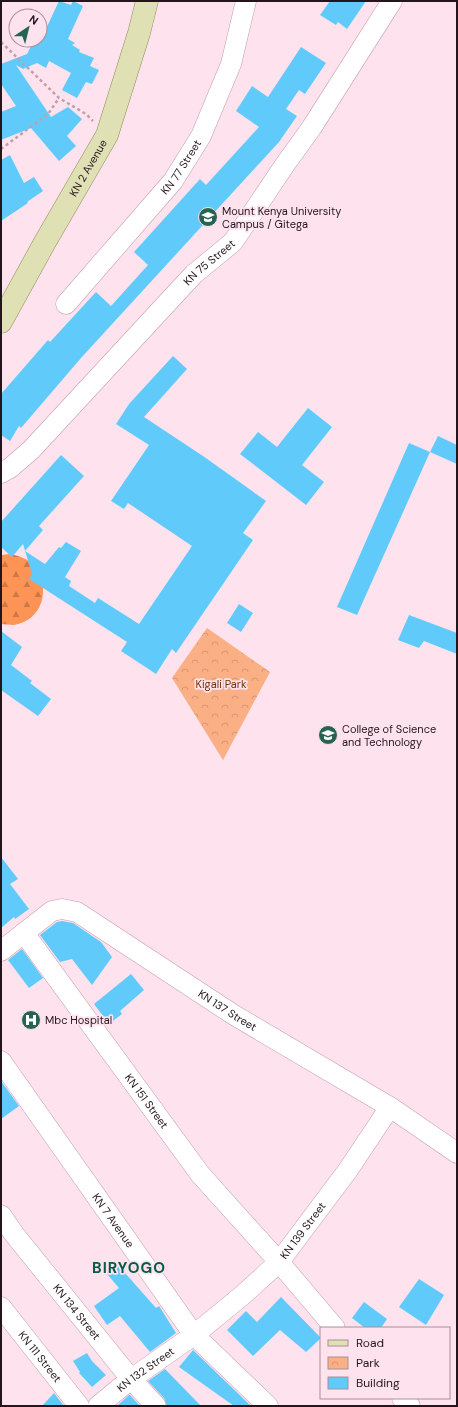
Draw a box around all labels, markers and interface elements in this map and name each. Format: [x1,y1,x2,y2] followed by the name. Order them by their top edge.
[8,8,48,48] north arrow
[26,12,41,28] text: N
[66,137,110,199] street label: KN 2 Avenue
[158,137,204,197] street label: KN 77 Street
[222,204,341,231] place label: Mount Kenya University Campus / Gitega
[197,206,219,228] school or university icon: Mount Kenya University Campus / Gitega
[180,236,238,288] street label: KN 75 Street
[196,677,247,691] park label: Kigali Park
[342,722,436,749] place label: College of Science and Technology
[317,724,339,746] school or university icon: College of Science and Technology
[195,986,259,1034] street label: KN 137 Street
[20,1009,42,1031] hospital icon: Mbc Hospital
[45,1013,112,1027] place label: Mbc Hospital
[122,1071,171,1131] street label: KN 151 Street
[89,1191,137,1250] street label: KN 7 Avenue
[277,1199,329,1262] street label: KN 139 Street
[92,1258,166,1278] district label: BIRYOGO
[50,1281,104,1343] street label: KN 134 Street
[320,1327,450,1399] legend
[15,1328,64,1385] street label: KN 111 Street
[356,1335,384,1351] text: Road
[114,1344,177,1395] street label: KN 132 Street
[356,1355,380,1371] text: Park
[356,1375,400,1391] text: Building

